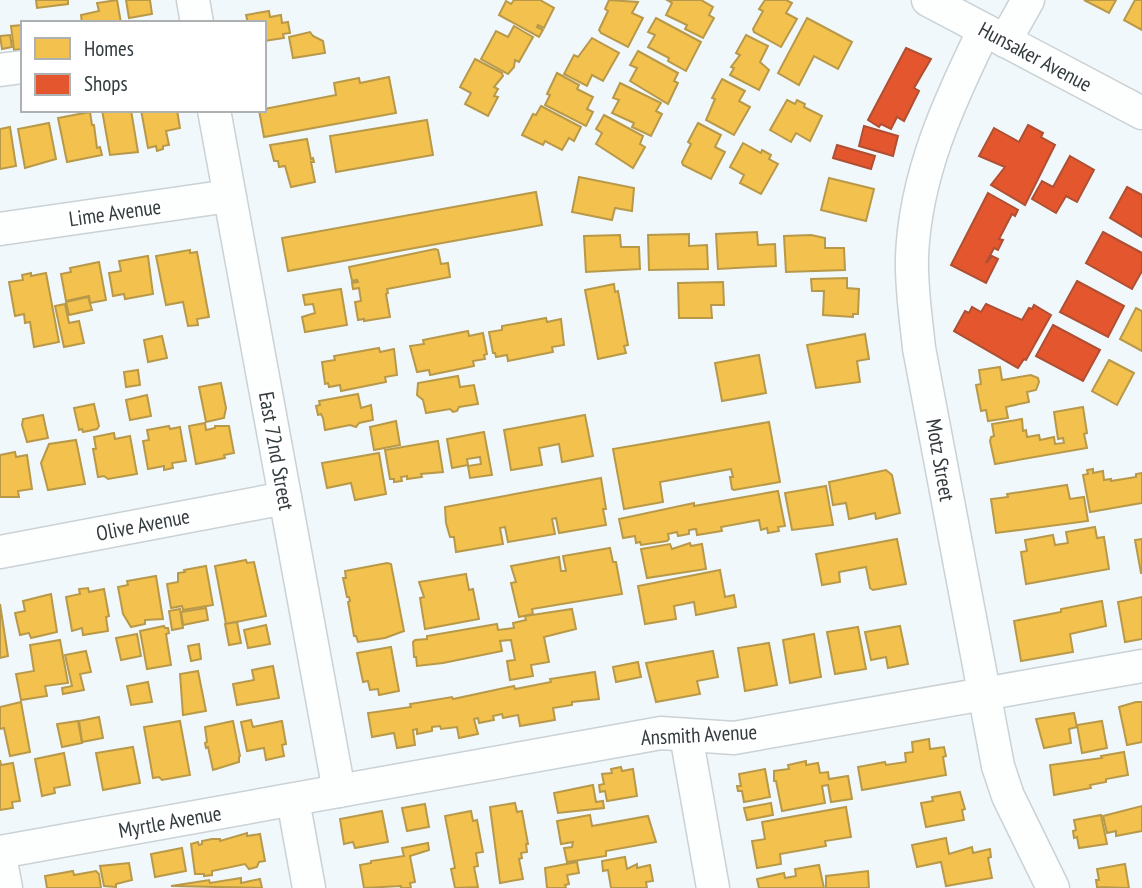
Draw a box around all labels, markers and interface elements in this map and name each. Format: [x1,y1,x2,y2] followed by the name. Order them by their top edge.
[974,15,1097,98] street label: Hunsaker Avenue
[21,21,266,112] legend
[84,35,134,62] text: Homes
[84,70,128,97] text: Shops
[67,193,163,232] street label: Lime Avenue
[253,390,300,512] street label: East 72nd Street
[920,417,961,503] street label: Motz Street
[94,502,192,547] street label: Olive Avenue
[640,718,758,751] street label: Ansmith Avenue
[116,799,223,844] street label: Myrtle Avenue

